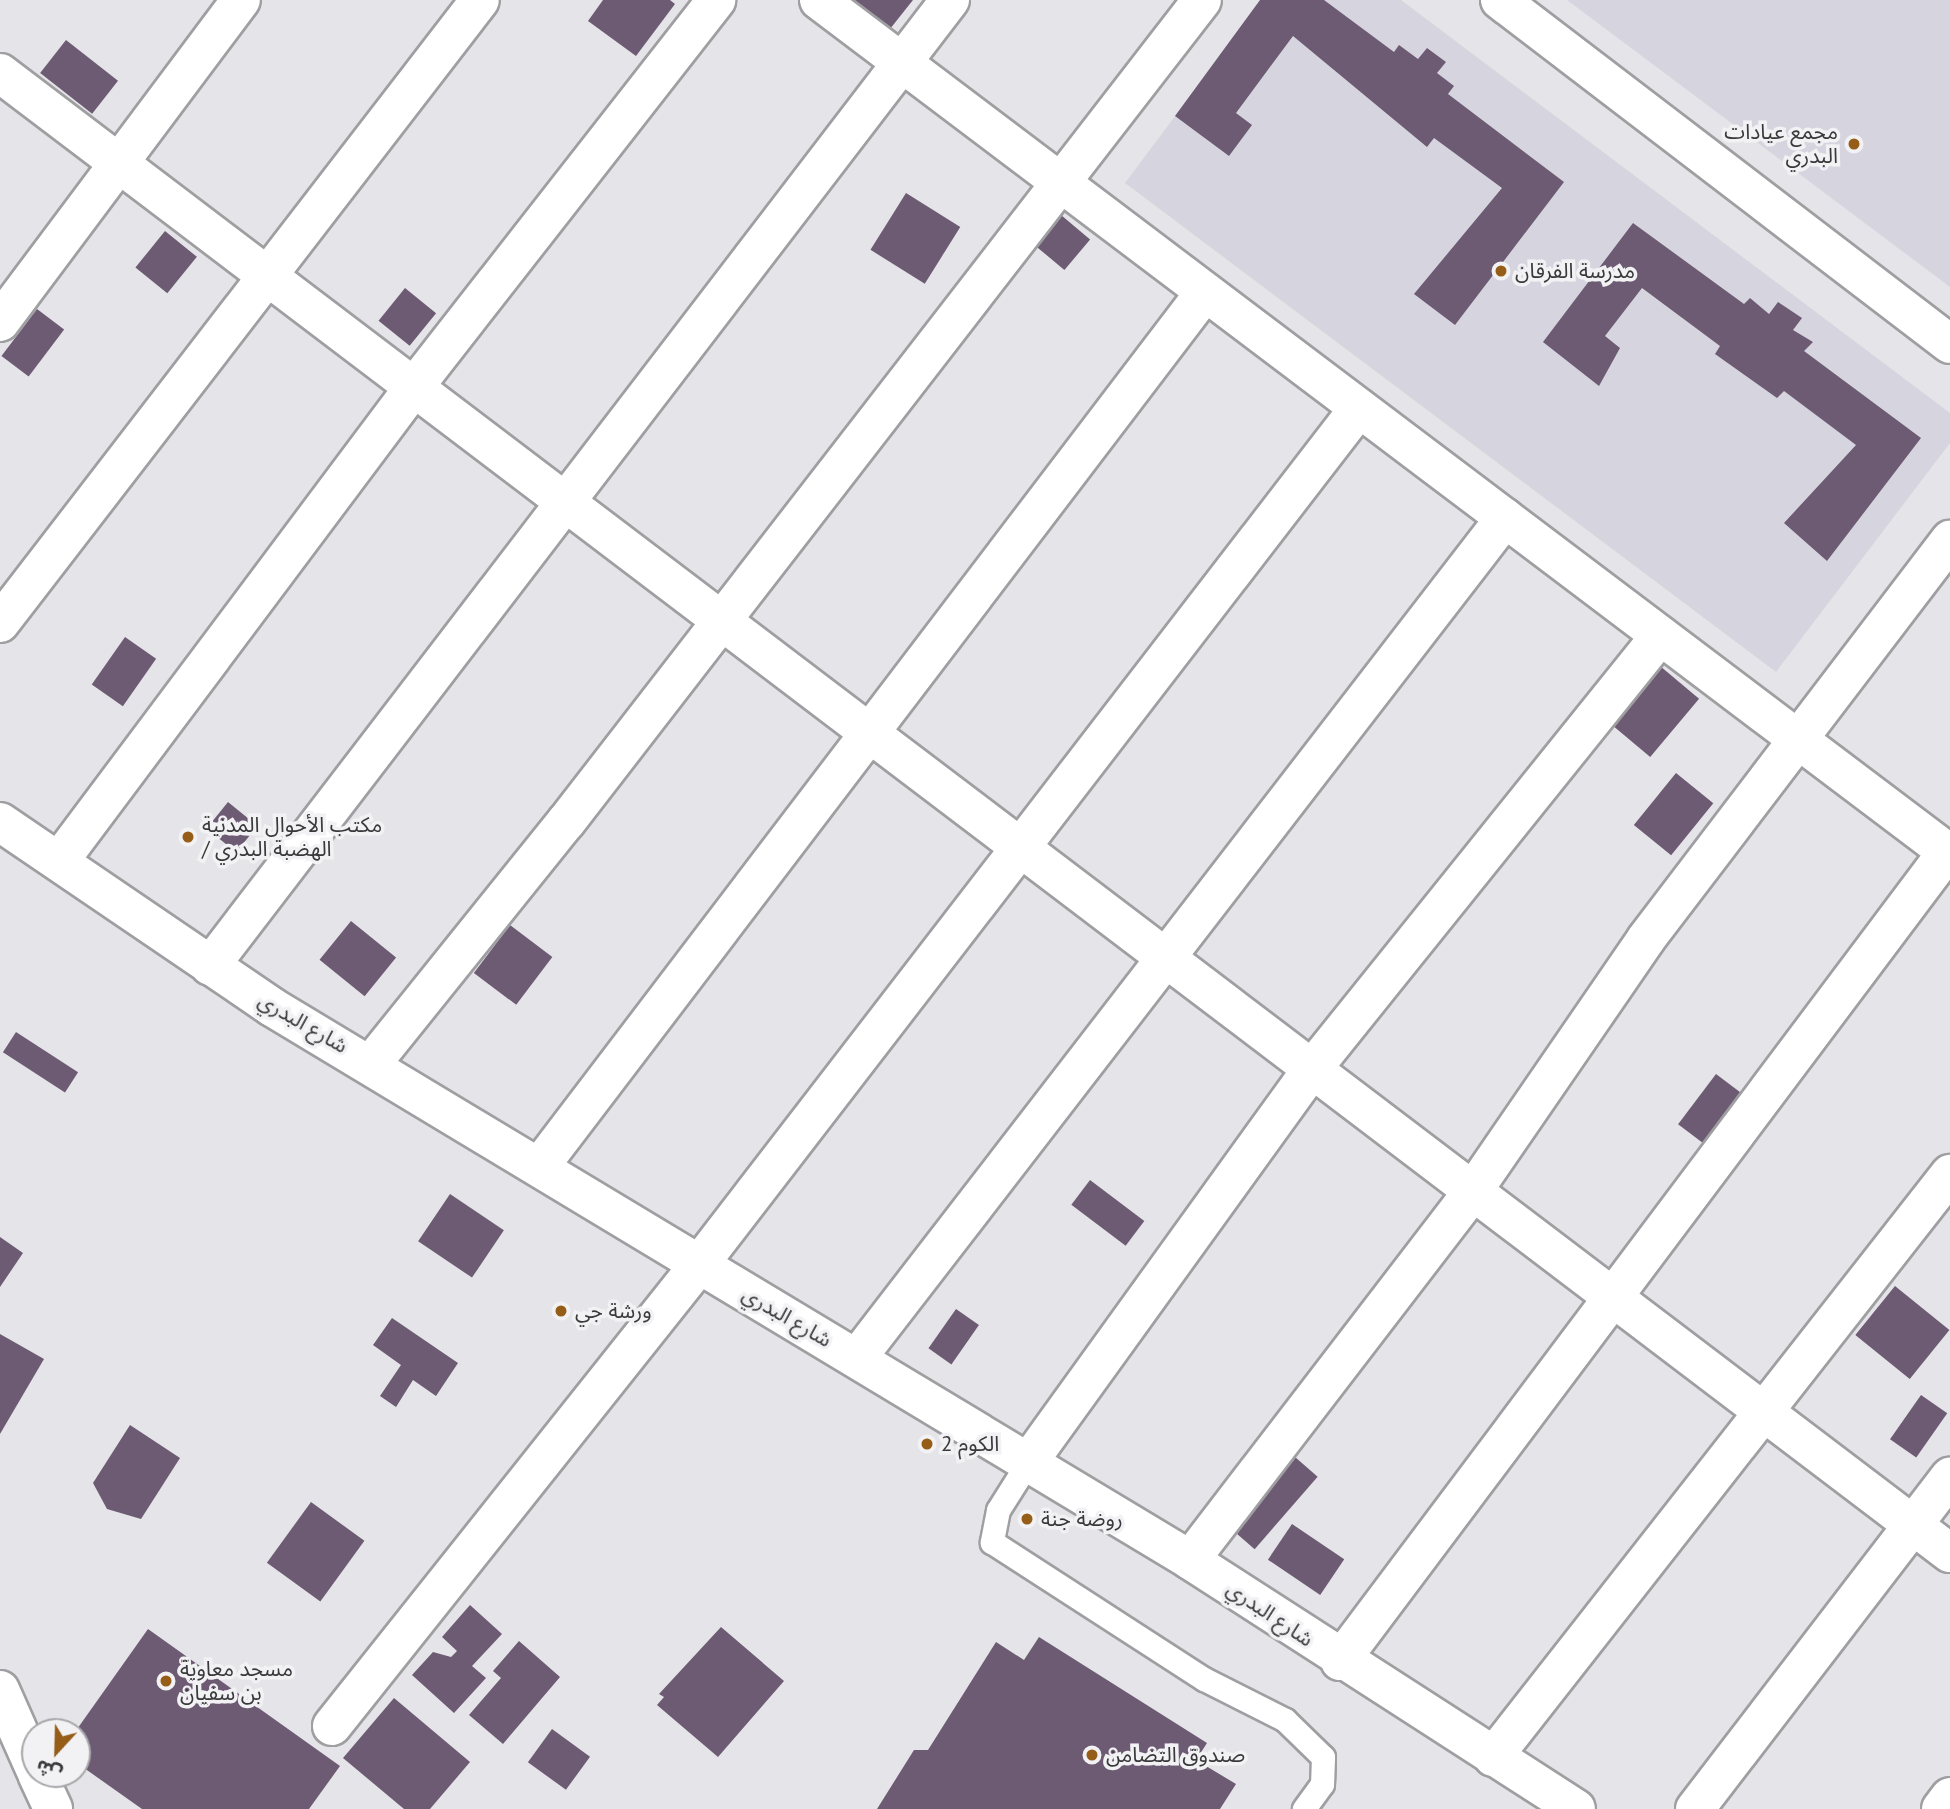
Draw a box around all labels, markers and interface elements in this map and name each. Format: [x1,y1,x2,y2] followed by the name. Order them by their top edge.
[1724,119,1838,169] place label: مجمع عيادات البدري
[1844,134,1864,154] marker: مجمع عيادات البدري
[1515,258,1635,284] place label: مدرسة الفرقان
[1493,263,1509,279] marker: مدرسة الفرقان
[202,812,382,862] place label: مكتب الأحوال المدنية / الهضبة البدري
[180,829,196,845] marker: مكتب الأحوال المدنية / الهضبة البدري
[254,987,352,1059] street label: شارع البدري
[738,1281,836,1353] street label: شارع البدري
[575,1298,652,1324] place label: ورشة جي
[553,1303,569,1319] marker: ورشة جي
[941,1431,999,1457] place label: الكوم 2
[919,1436,935,1452] marker: الكوم 2
[1041,1506,1123,1532] place label: روضة جنة
[1019,1511,1035,1527] marker: روضة جنة
[1222,1576,1318,1652] street label: شارع البدري
[180,1656,293,1706] place label: مسجد معاوية بن سفيان
[158,1673,174,1689] marker: مسجد معاوية بن سفيان
[21,1718,91,1788] north arrow
[1106,1742,1245,1768] place label: صندوق التضامن
[1084,1747,1100,1763] marker: صندوق التضامن
[32,1755,65,1787] text: ش

